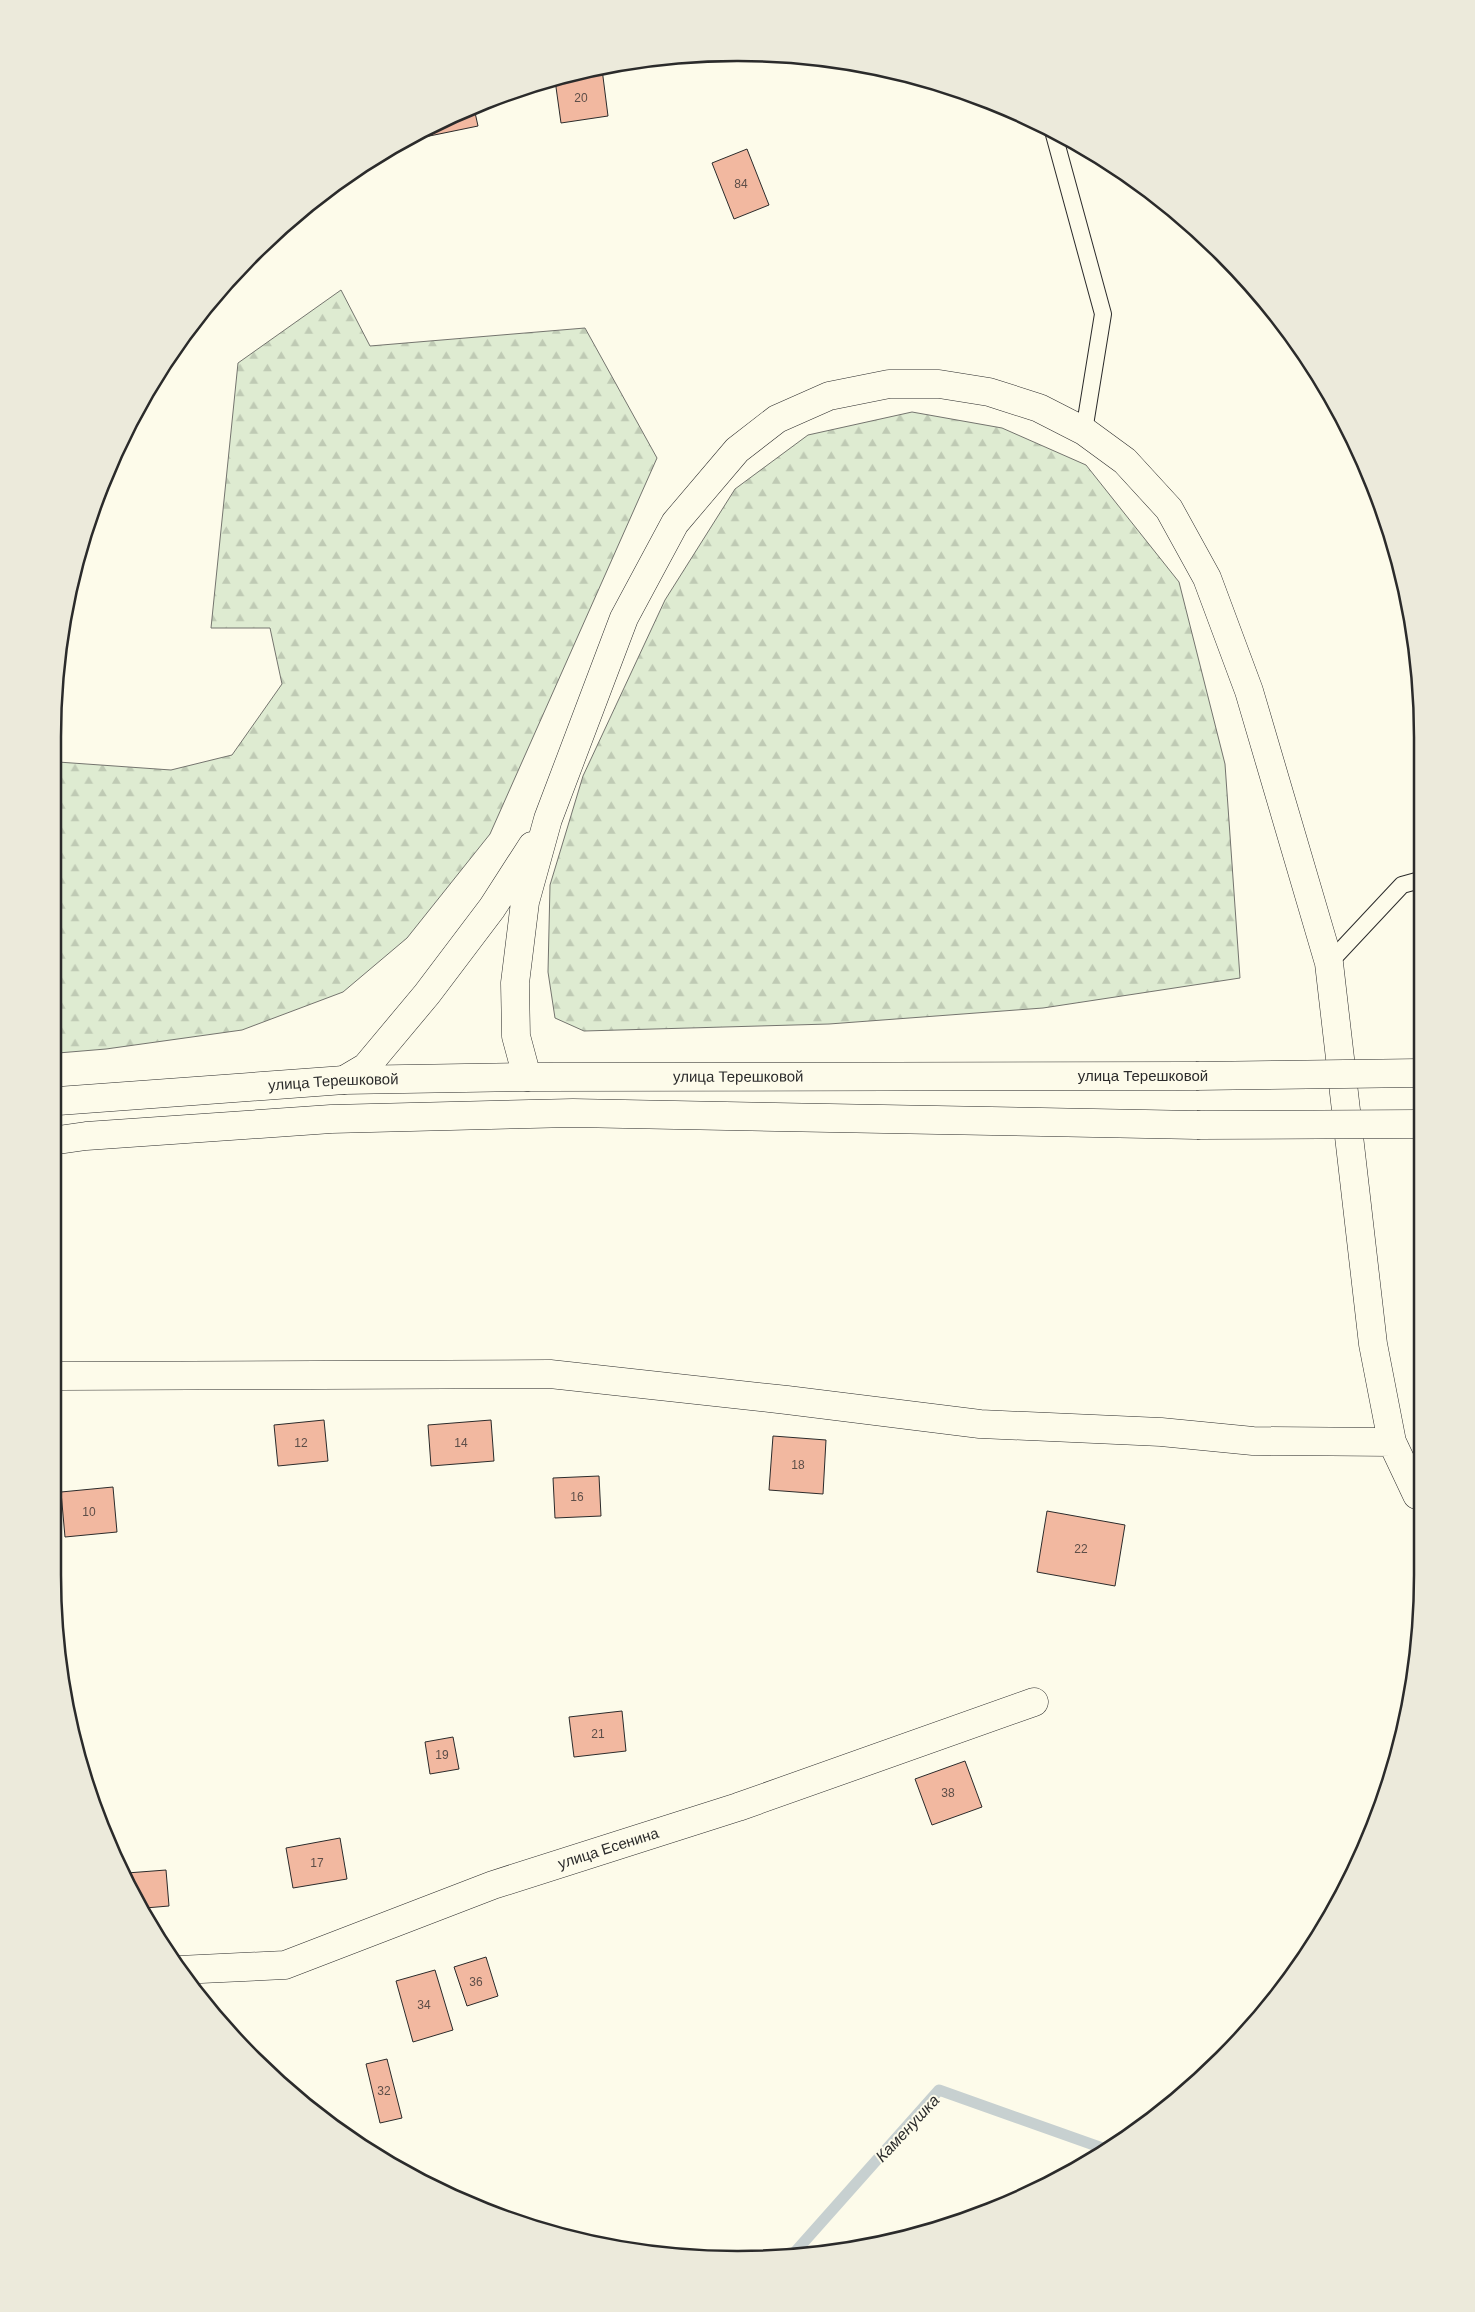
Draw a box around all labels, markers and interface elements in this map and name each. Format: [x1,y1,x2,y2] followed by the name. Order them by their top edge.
[574,91,588,105] house number: 20
[734,177,748,191] house number: 84
[1078,1067,1208,1084] street label: улица Терешковой
[673,1068,803,1085] street label: улица Терешковой
[268,1070,399,1094] street label: улица Терешковой
[294,1436,308,1450] house number: 12
[454,1436,468,1450] house number: 14
[791,1458,805,1472] house number: 18
[570,1490,584,1504] house number: 16
[82,1505,96,1519] house number: 10
[1074,1542,1088,1556] house number: 22
[591,1727,605,1741] house number: 21
[435,1748,449,1762] house number: 19
[941,1786,955,1800] house number: 38
[556,1824,661,1872] street label: улица Есенина
[310,1856,324,1870] house number: 17
[469,1975,483,1989] house number: 36
[417,1998,431,2012] house number: 34
[377,2084,391,2098] house number: 32
[872,2091,943,2165] water label: Каменушка

